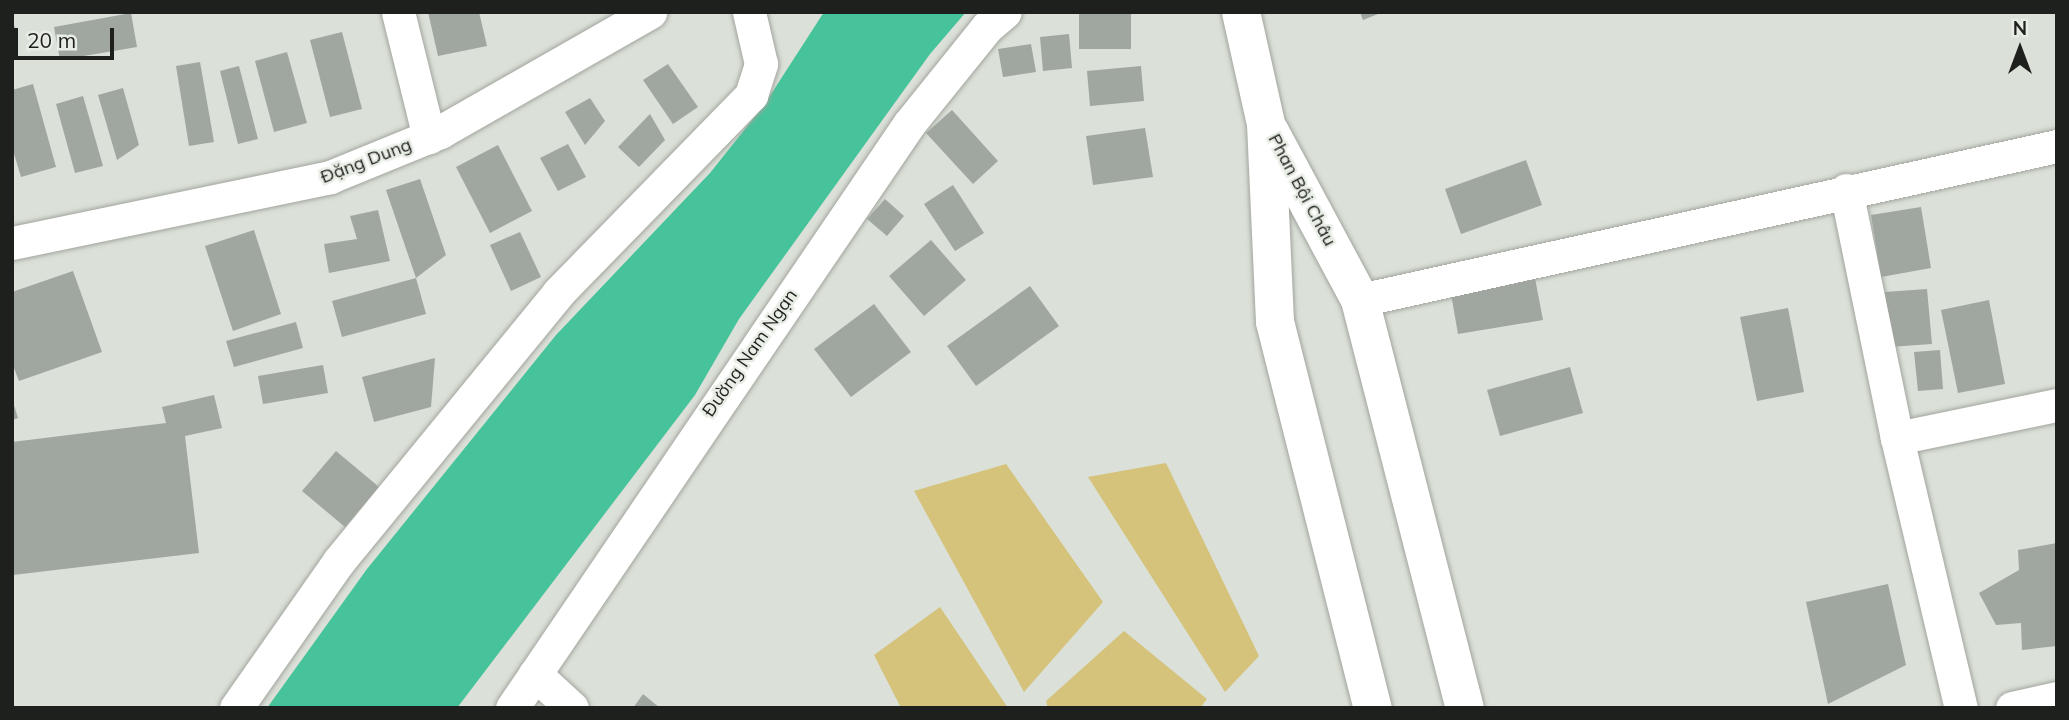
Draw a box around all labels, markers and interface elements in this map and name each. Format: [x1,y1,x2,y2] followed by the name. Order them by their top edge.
[18,14,117,58] scale bar
[1985,14,2055,84] north arrow
[2013,16,2027,40] text: N
[27,27,76,53] text: 20 m
[1263,130,1341,250] street label: Phan Bội Châu
[318,134,414,188] street label: Đặng Dung
[698,285,802,421] street label: Đường Nam Ngạn

